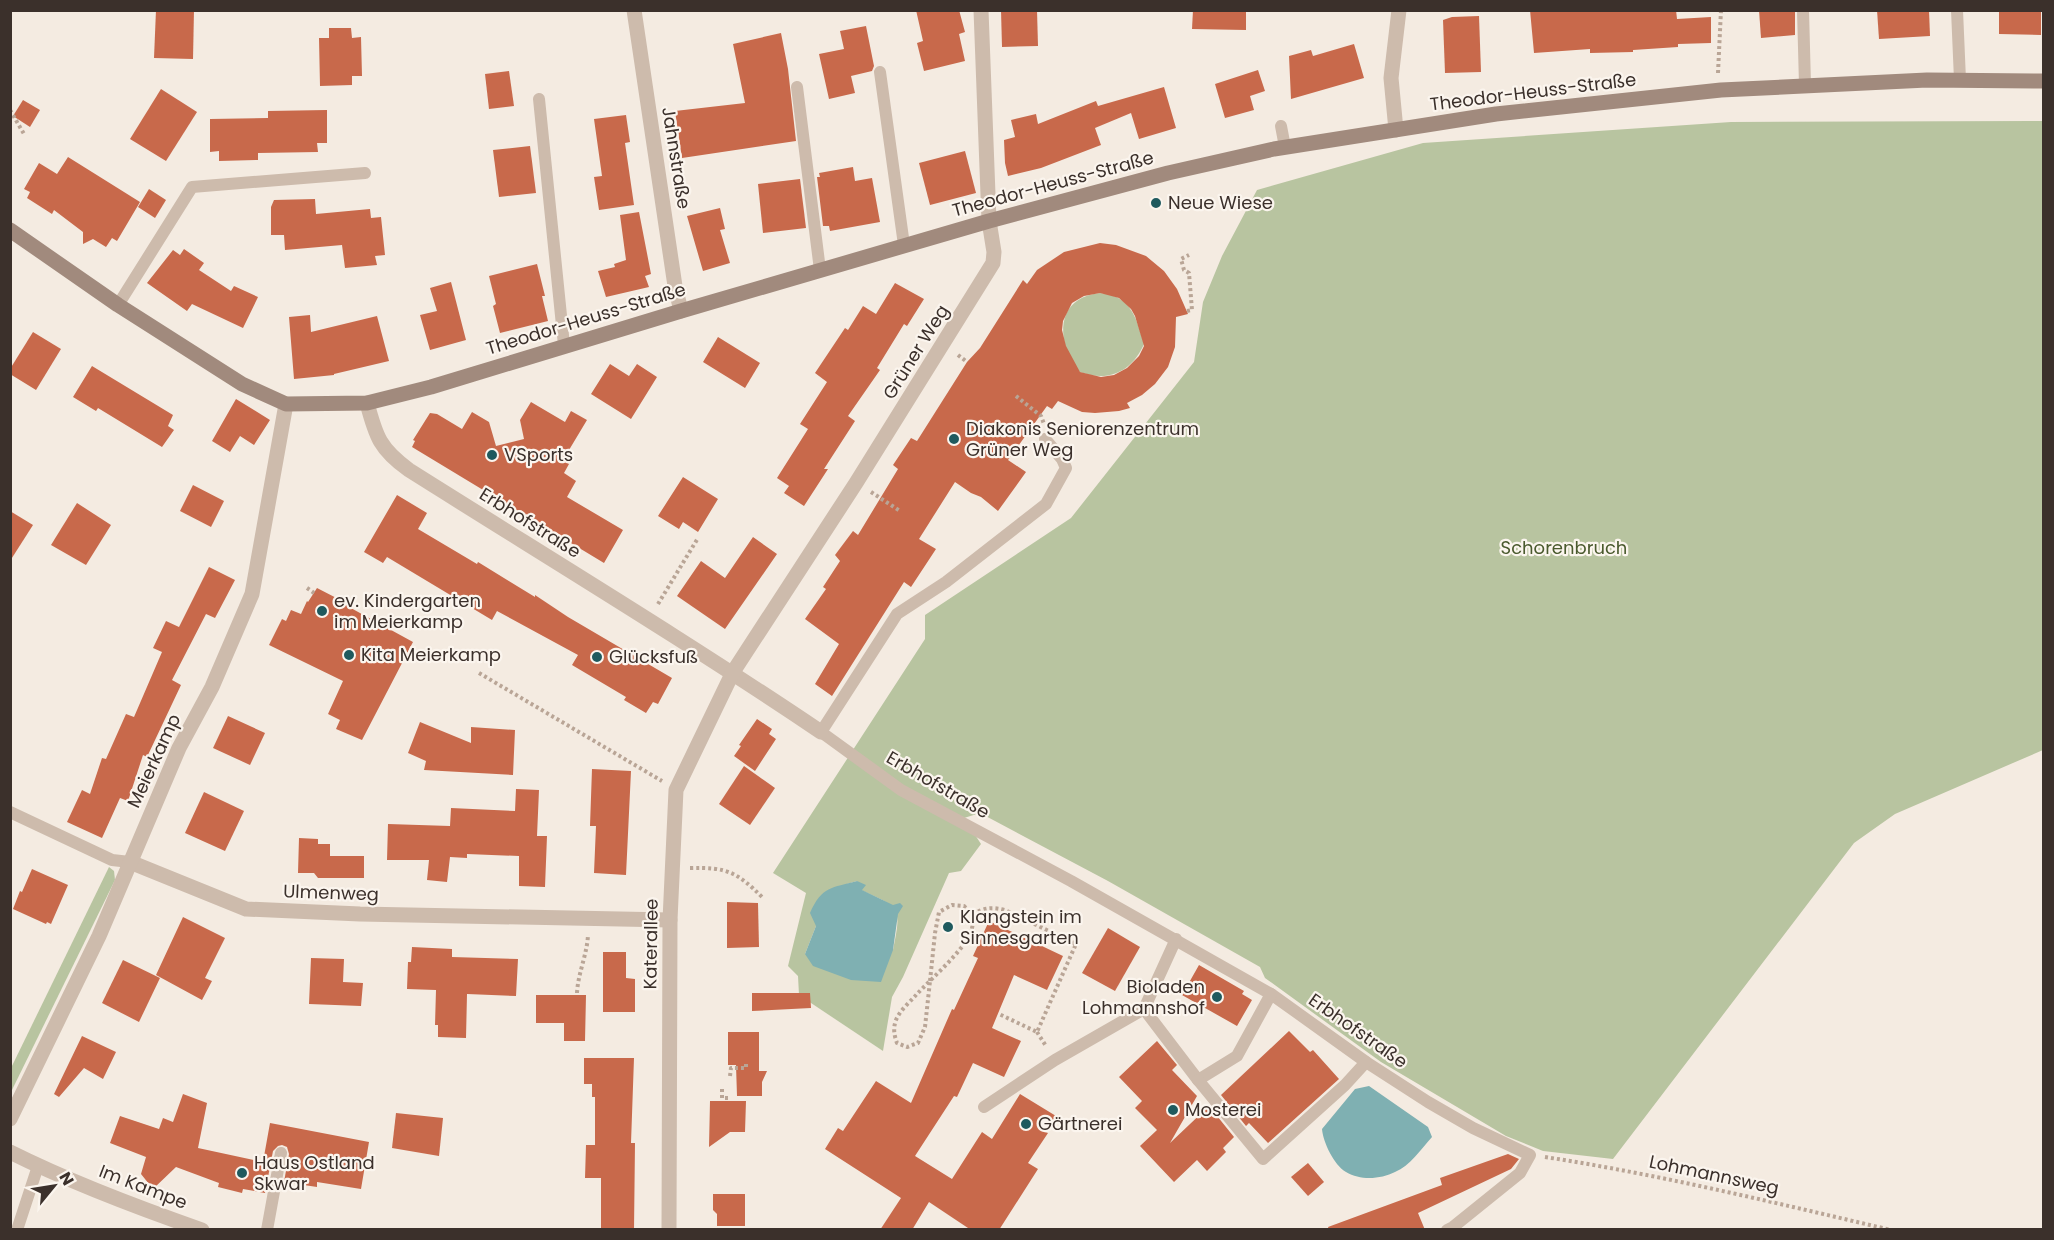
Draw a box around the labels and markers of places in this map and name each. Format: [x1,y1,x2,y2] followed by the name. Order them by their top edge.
[1168,190,1273,215] place label: Neue Wiese
[1149,196,1163,210] marker: Neue Wiese
[966,416,1199,462] place label: Diakonis Seniorenzentrum Grüner Weg
[947,432,961,446] marker: Diakonis Seniorenzentrum Grüner Weg
[504,442,573,467] place label: VSports
[485,448,499,462] marker: VSports
[334,588,481,634] place label: ev. Kindergarten im Meierkamp
[315,604,329,618] marker: ev. Kindergarten im Meierkamp
[361,642,501,667] place label: Kita Meierkamp
[609,644,698,669] place label: Glücksfuß
[342,648,356,662] marker: Kita Meierkamp
[590,650,604,664] marker: Glücksfuß
[960,904,1082,950] place label: Klangstein im Sinnesgarten
[941,920,955,934] marker: Klangstein im Sinnesgarten
[1082,974,1205,1020] place label: Bioladen Lohmannshof
[1210,990,1224,1004] marker: Bioladen Lohmannshof
[1185,1097,1261,1122] place label: Mosterei
[1166,1103,1180,1117] marker: Mosterei
[1038,1111,1122,1136] place label: Gärtnerei
[1019,1117,1033,1131] marker: Gärtnerei
[254,1150,375,1196] place label: Haus Ostland Skwar
[235,1166,249,1180] marker: Haus Ostland Skwar

